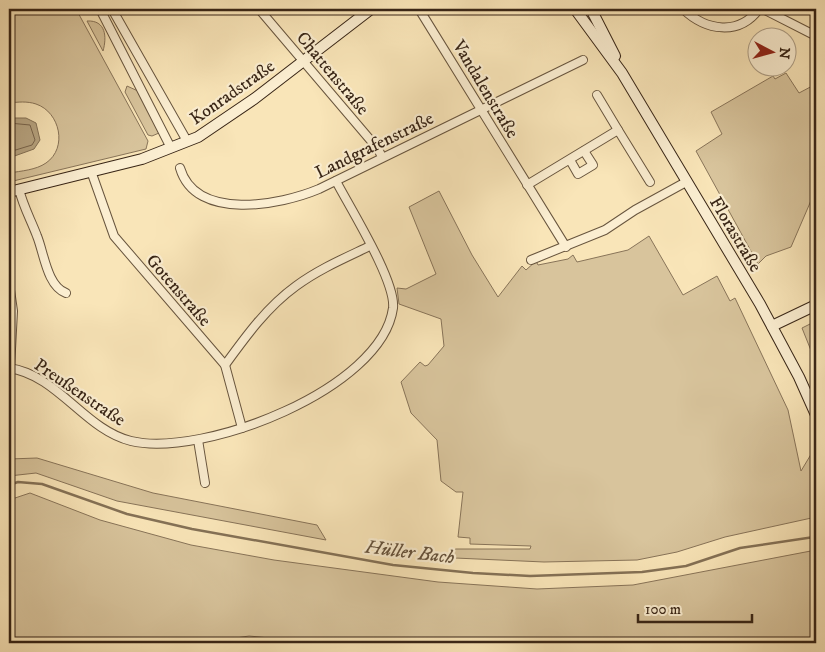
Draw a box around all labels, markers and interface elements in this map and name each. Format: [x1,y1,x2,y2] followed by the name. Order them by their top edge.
[291,28,373,120] street label: Chattenstraße
[748,28,798,78] north arrow
[447,36,523,143] street label: Vandalenstraße
[774,47,793,60] text: N
[186,56,279,130] street label: Konradstraße
[312,108,437,184] street label: Landgrafenstraße
[704,193,766,276] street label: Florastraße
[141,250,216,331] street label: Gotenstraße
[30,354,129,431] street label: Preußenstraße
[363,535,456,569] water label: Hüller Bach
[638,592,751,624] scale bar
[645,600,681,619] text: 100 m

